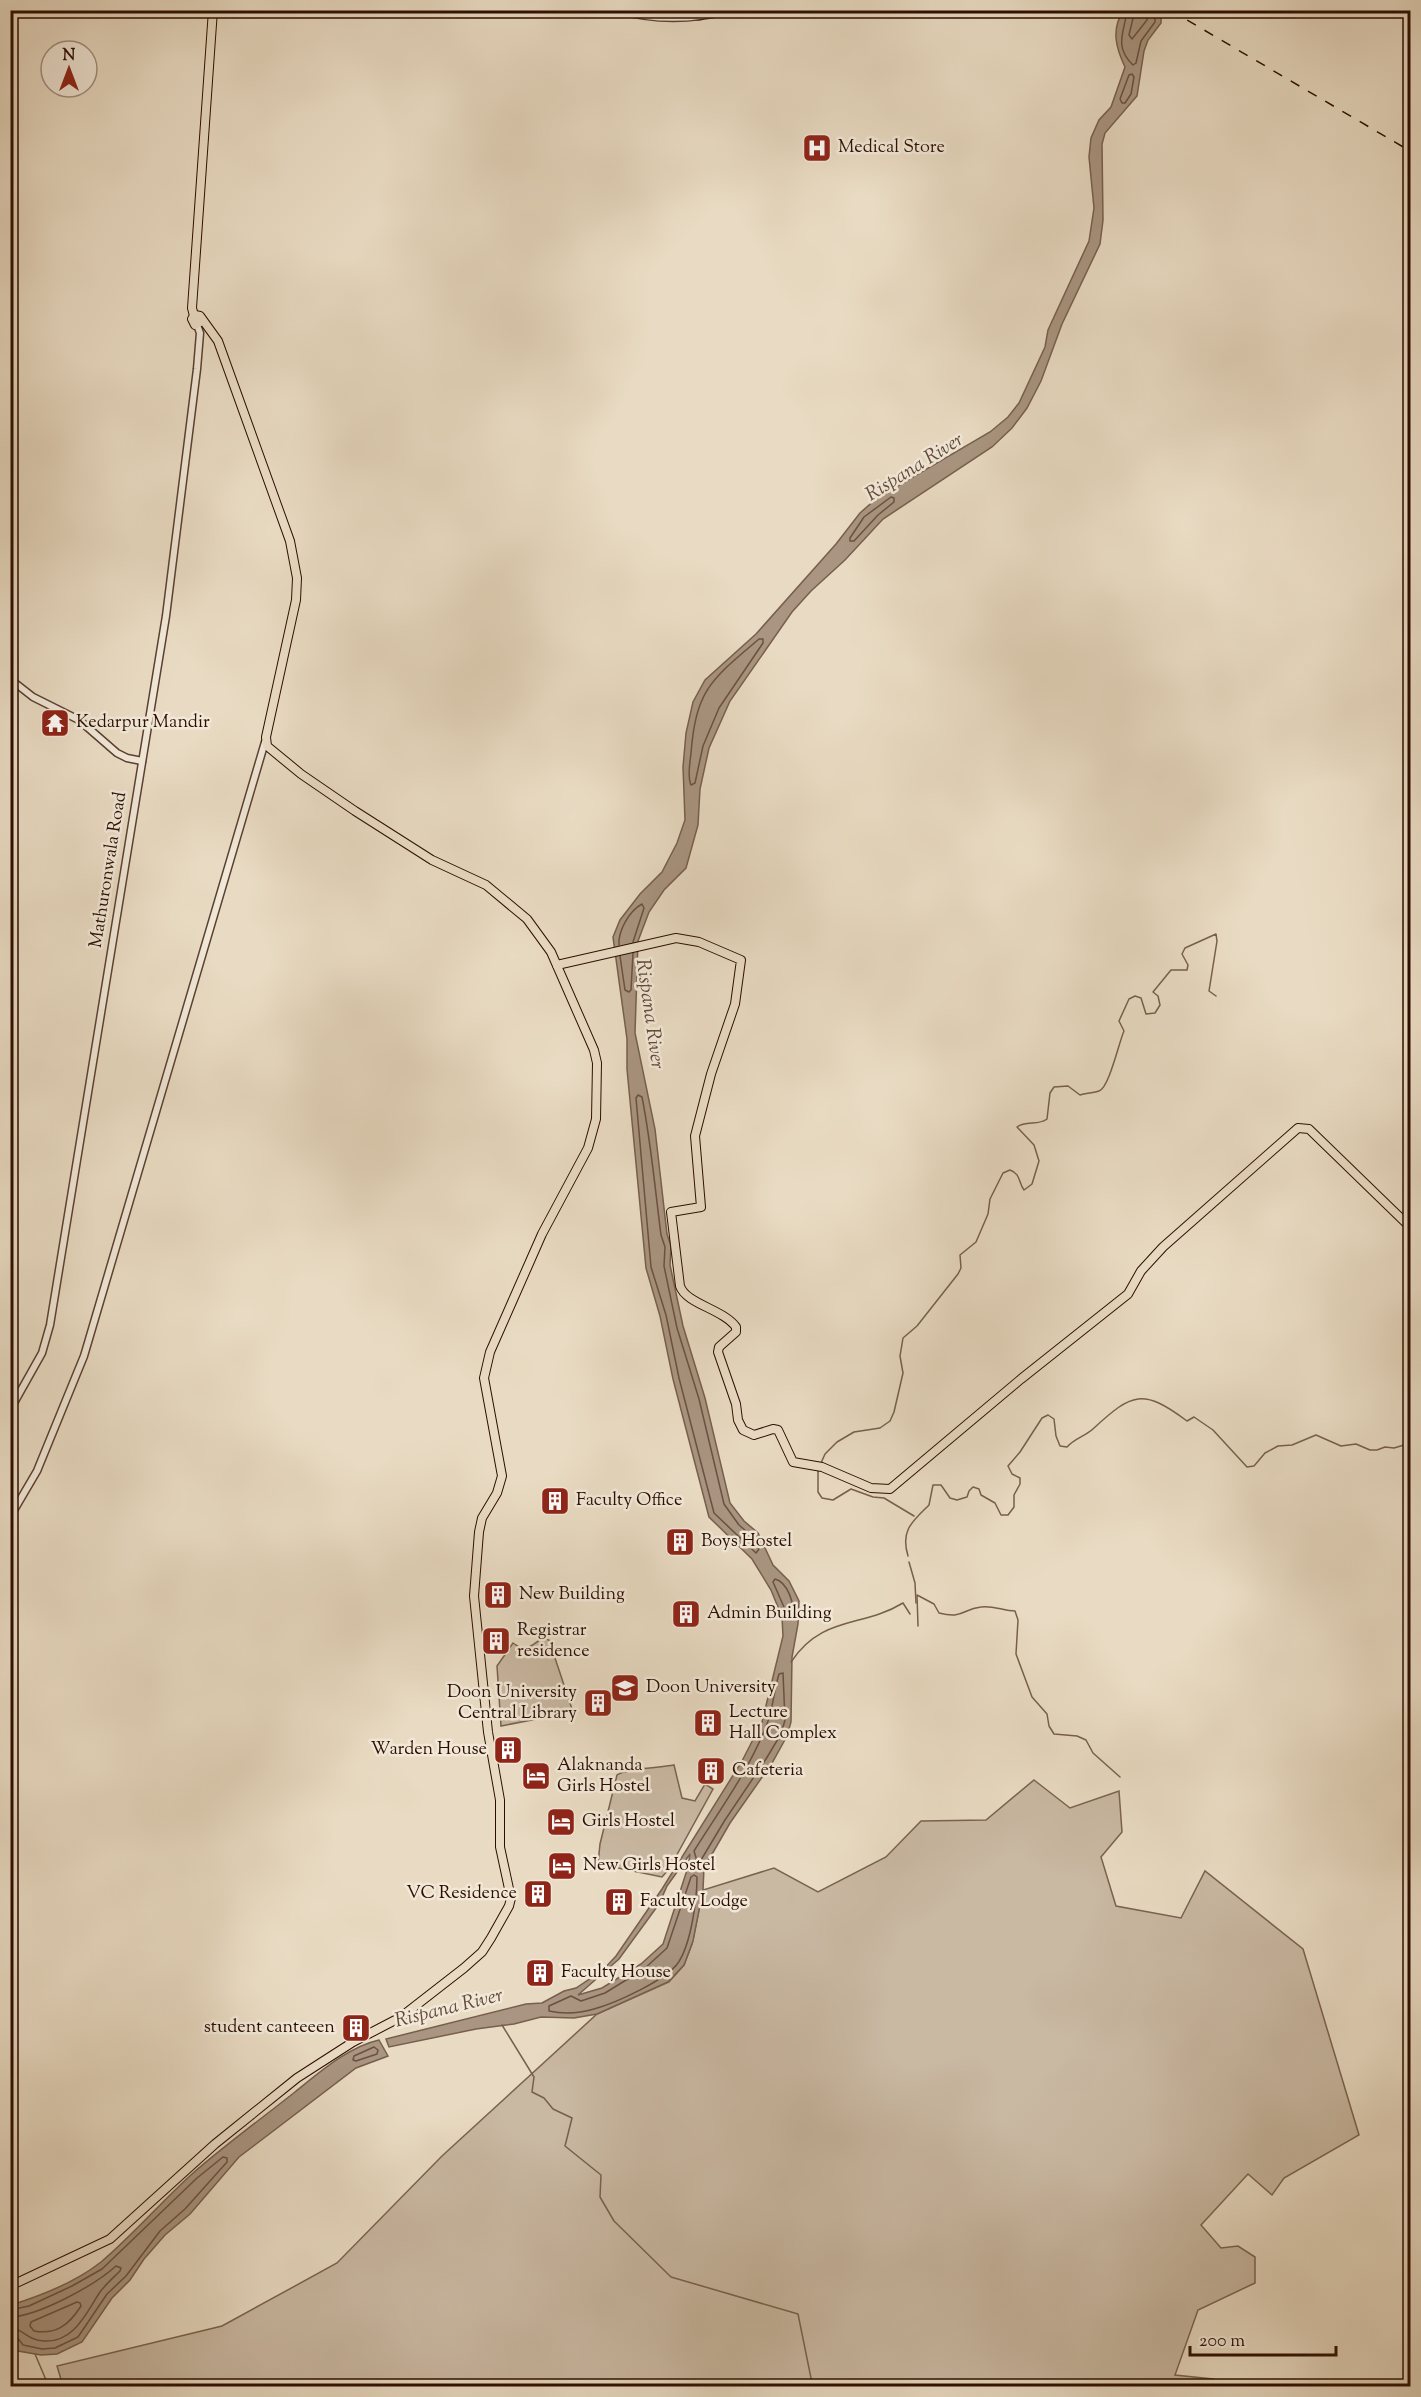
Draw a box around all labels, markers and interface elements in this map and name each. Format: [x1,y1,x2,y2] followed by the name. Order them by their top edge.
[39,39,99,99] north arrow
[63,45,76,68] text: N
[801,132,833,164] hospital icon: Medical Store
[838,135,945,161] place label: Medical Store
[860,426,970,510] water label: Rispana River
[39,707,71,739] temple icon: Kedarpur Mandir
[76,710,210,736] place label: Kedarpur Mandir
[84,790,134,950] street label: Mathuronwala Road
[627,957,671,1071] water label: Rispana River
[539,1485,571,1517] building icon: Faculty Office
[576,1488,682,1514] place label: Faculty Office
[664,1526,696,1558] building icon: Boys Hostel
[701,1529,792,1555] place label: Boys Hostel
[482,1579,514,1611] building icon: New Building
[519,1582,625,1608] place label: New Building
[670,1598,702,1630] building icon: Admin Building
[707,1601,832,1627] place label: Admin Building
[517,1618,590,1665] place label: Registrar residence
[480,1625,512,1657] building icon: Registrar residence
[609,1672,641,1704] school or university icon: Doon University
[646,1675,776,1701] place label: Doon University
[447,1680,577,1727] place label: Doon University Central Library
[582,1687,614,1719] building icon: Doon University Central Library
[729,1700,837,1747] place label: Lecture Hall Complex
[692,1707,724,1739] building icon: Lecture Hall Complex
[492,1734,524,1766] building icon: Warden House
[371,1737,487,1763] place label: Warden House
[557,1753,650,1800] place label: Alaknanda Girls Hostel
[695,1755,727,1787] building icon: Cafeteria
[732,1758,803,1784] place label: Cafeteria
[520,1760,552,1792] hotel icon: Alaknanda Girls Hostel
[545,1806,577,1838] hotel icon: Girls Hostel
[582,1809,675,1835] place label: Girls Hostel
[546,1850,578,1882] hotel icon: New Girls Hostel
[583,1853,716,1879] place label: New Girls Hostel
[522,1878,554,1910] building icon: VC Residence
[406,1881,517,1907] place label: VC Residence
[603,1886,635,1918] building icon: Faculty Lodge
[640,1889,748,1915] place label: Faculty Lodge
[524,1957,556,1989] building icon: Faculty House
[561,1960,671,1986] place label: Faculty House
[392,1982,506,2036] water label: Rispana River
[340,2012,372,2044] building icon: student canteeen
[204,2015,335,2041] place label: student canteeen
[1190,2319,1336,2357] scale bar
[1199,2329,1245,2355] text: 200 m

